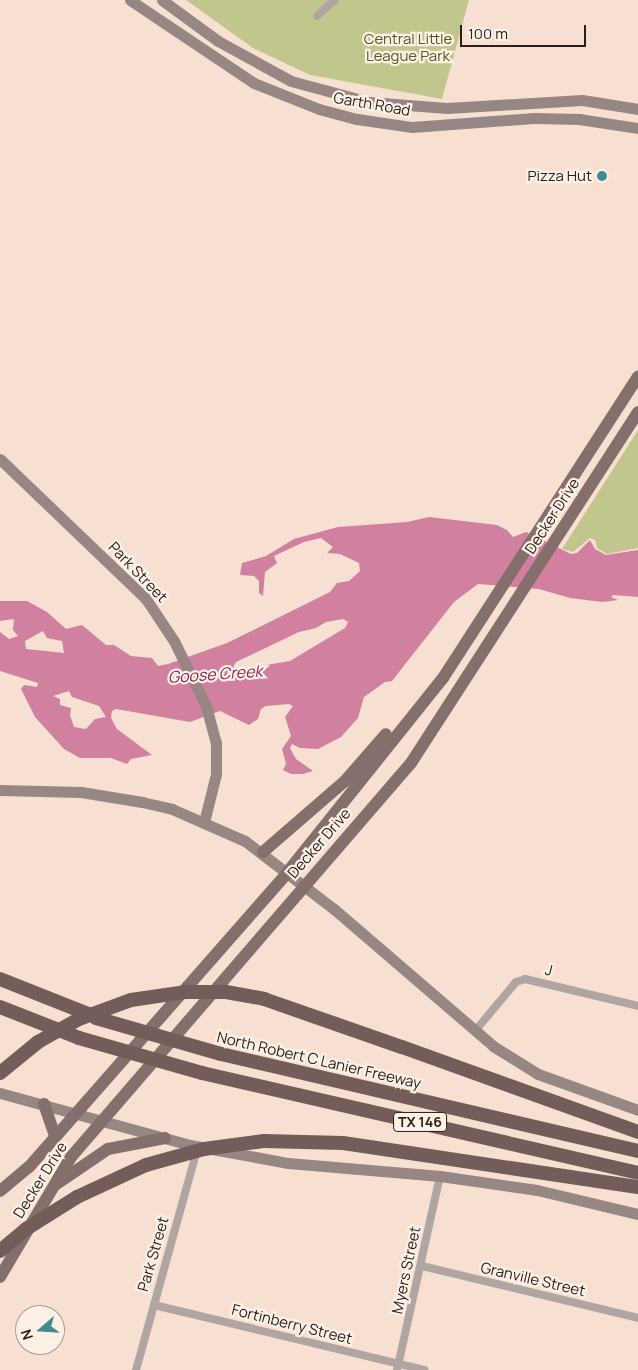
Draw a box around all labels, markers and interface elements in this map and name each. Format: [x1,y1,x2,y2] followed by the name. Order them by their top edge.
[463,15,589,47] scale bar
[468,23,508,44] text: 100 m
[364,29,452,64] park label: Central Little League Park
[332,88,412,120] street label: Garth Road
[527,167,592,185] place label: Pizza Hut
[596,170,608,182] marker: Pizza Hut
[521,475,583,557] street label: Decker Drive
[105,538,171,606] street label: Park Street
[167,661,263,687] water label: Goose Creek
[284,804,354,882] street label: Decker Drive
[543,960,555,980] street label: J
[215,1028,423,1092] street label: North Robert C Lanier Freeway
[392,1110,448,1134] road number: TX 146
[9,1138,71,1222] street label: Decker Drive
[134,1215,172,1293] street label: Park Street
[388,1225,424,1315] street label: Myers Street
[479,1258,587,1300] street label: Granville Street
[230,1300,354,1348] street label: Fortinberry Street
[15,1305,65,1355] north arrow
[16,1327,37,1343] text: N

